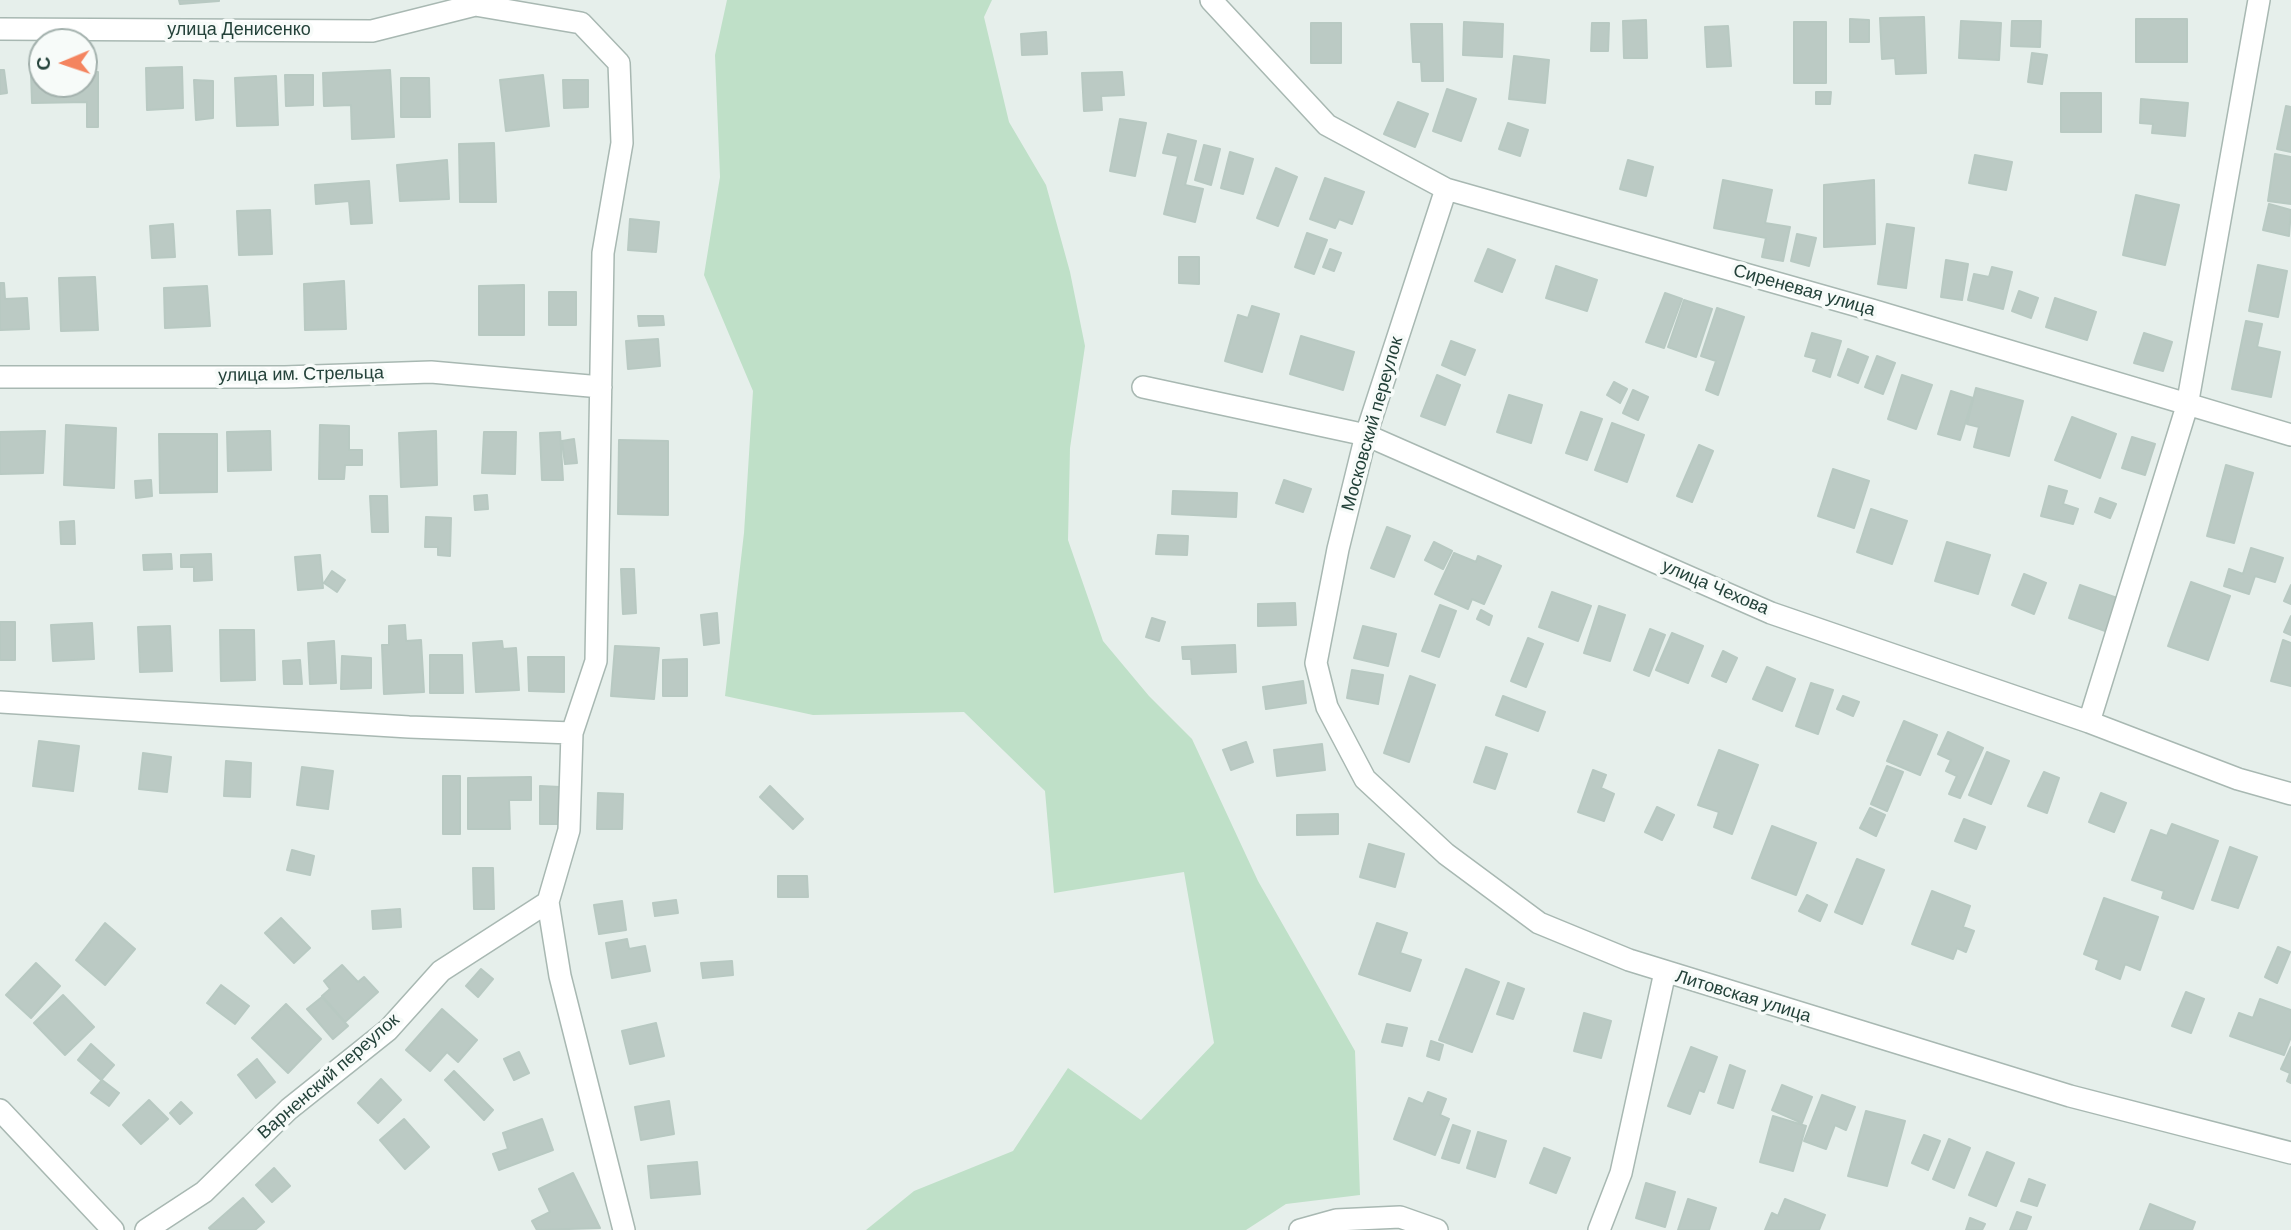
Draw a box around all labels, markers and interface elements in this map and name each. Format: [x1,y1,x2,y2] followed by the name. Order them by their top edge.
[167,19,311,41] street label: улица Денисенко
[28,28,98,98] north arrow
[31,56,56,71] text: С
[1731,260,1877,322] street label: Сиреневая улица
[1338,334,1408,514] street label: Московский переулок
[218,363,384,387] street label: улица им. Стрельца
[1658,556,1772,620] street label: улица Чехова
[1673,966,1813,1028] street label: Литовская улица
[254,1010,404,1144] street label: Варненский переулок

